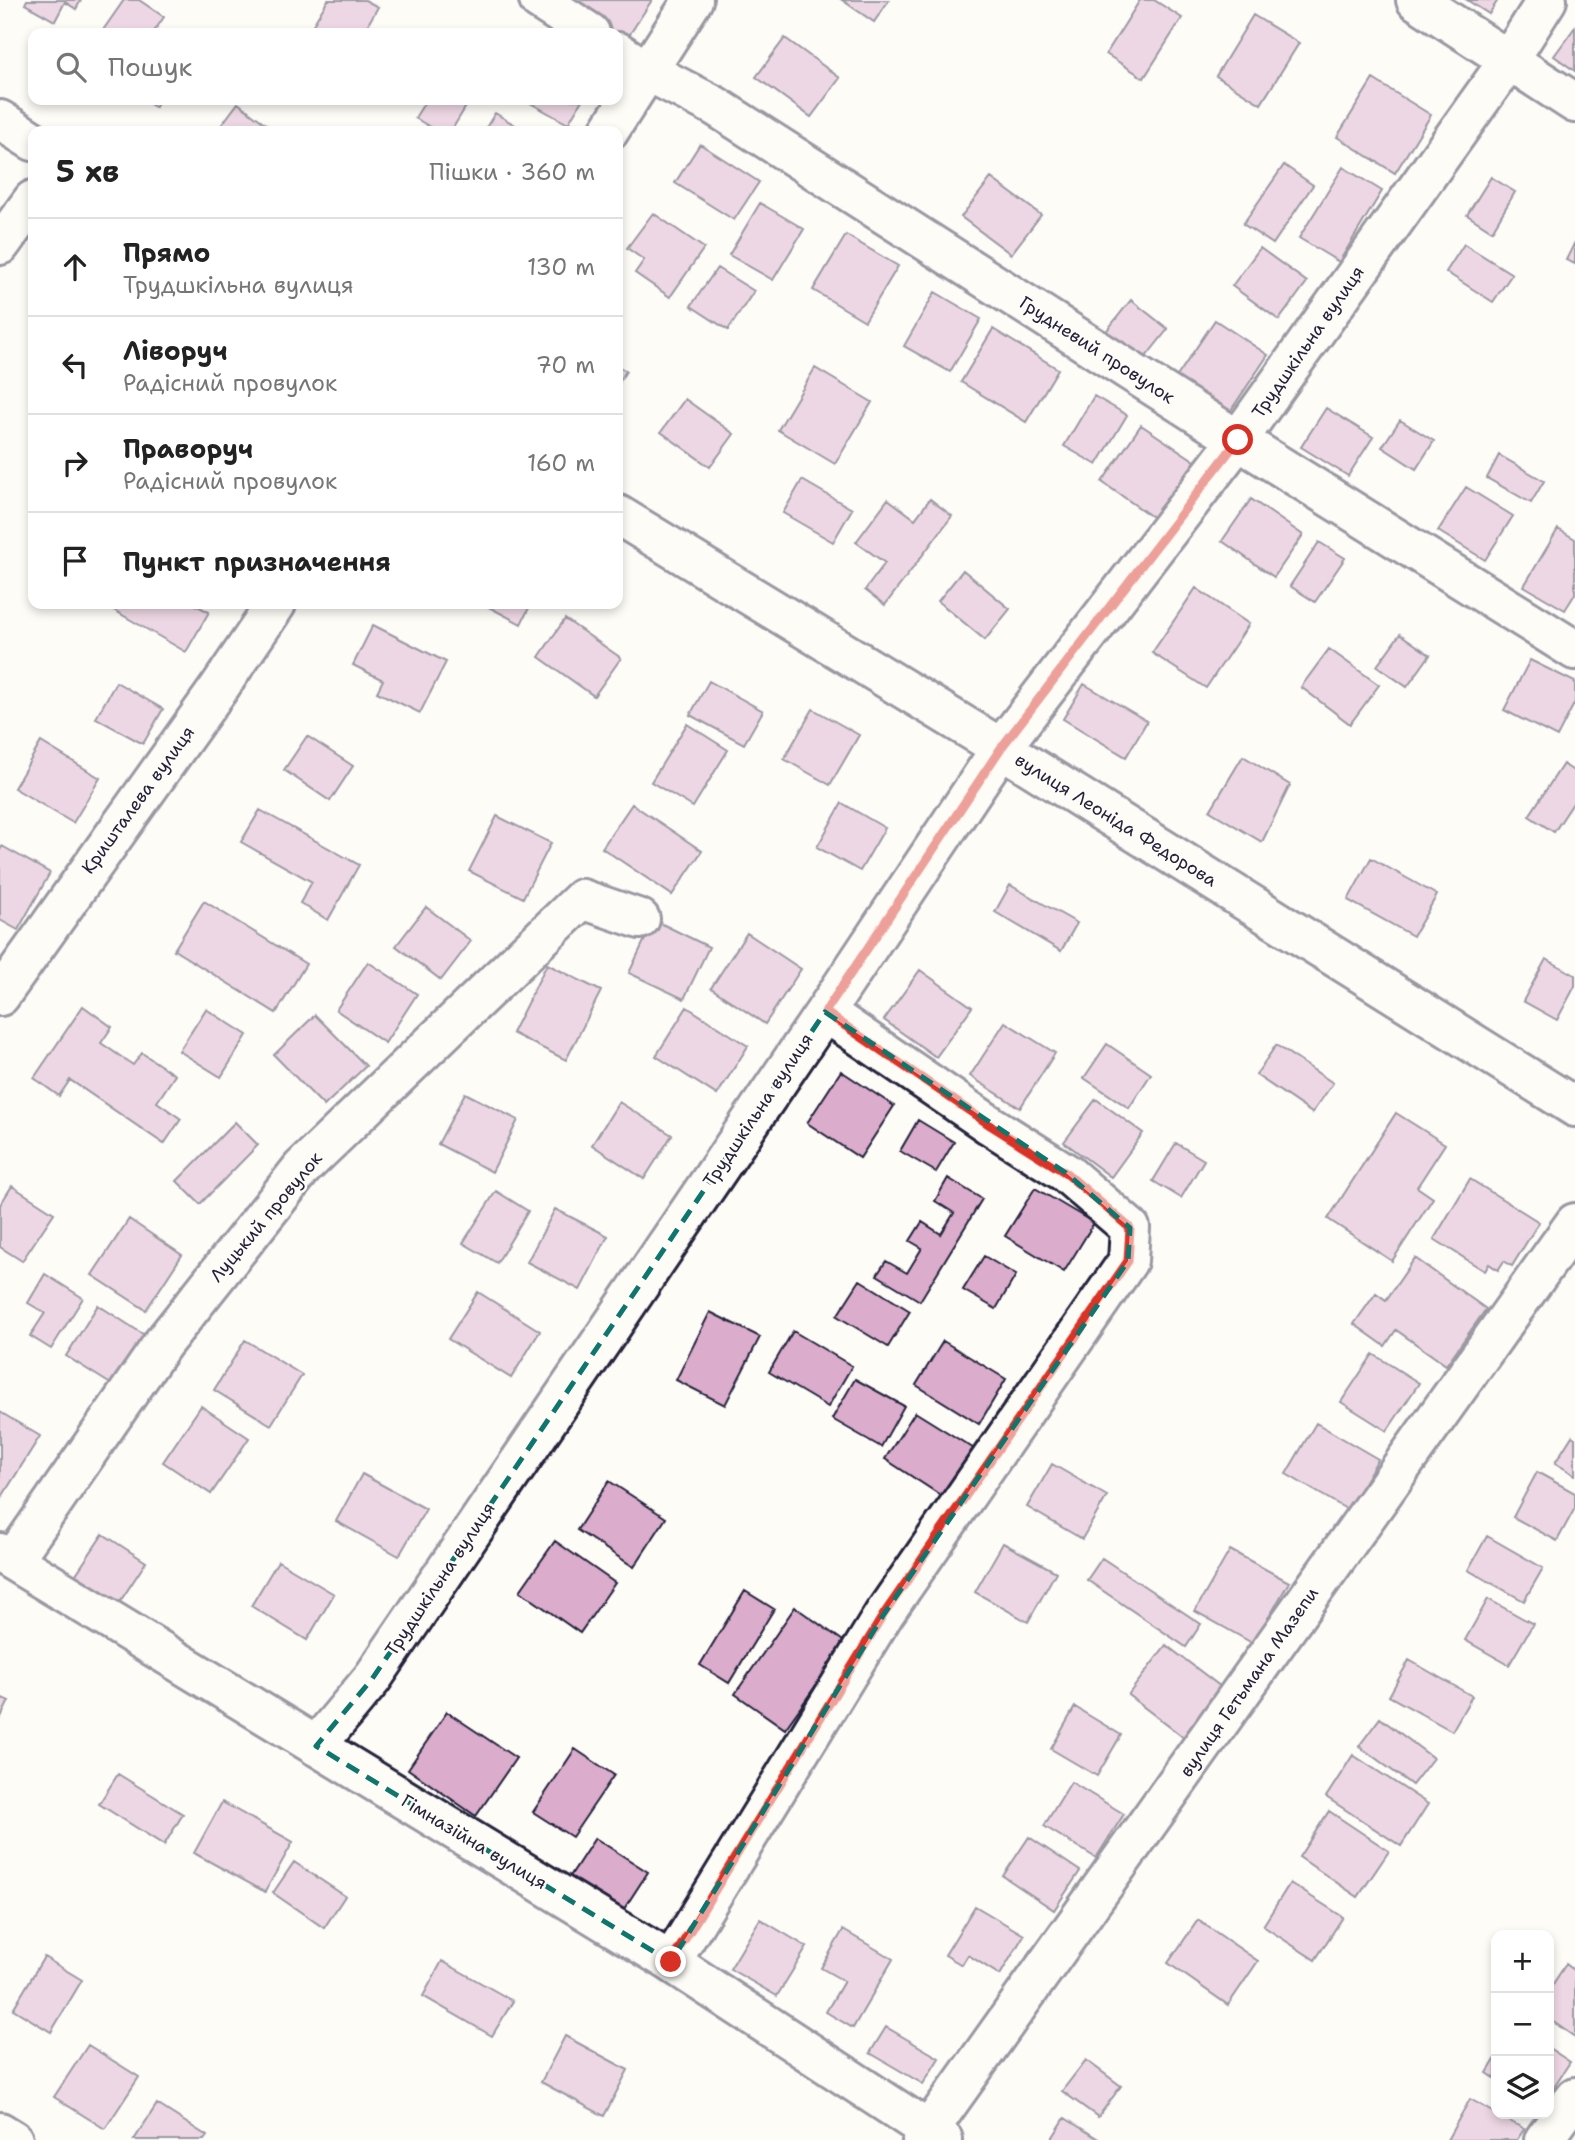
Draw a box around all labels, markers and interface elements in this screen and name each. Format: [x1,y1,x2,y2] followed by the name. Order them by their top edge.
[28,28,623,105] search box
[52,48,90,86] icon: search
[108,49,192,84] text: Пошук
[56,151,119,192] text: 5 хв
[429,157,595,187] text: Пішки · 360 m
[123,235,211,270] text: Прямо
[56,248,94,286] icon: ahead
[527,252,595,282] text: 130 m
[1246,261,1370,423] street label: Трудшкільна вулиця
[123,270,354,300] text: Трудшкільна вулиця
[1015,291,1180,409] street label: Грудневий провулок
[123,333,228,368] text: Ліворуч
[56,346,94,384] icon: left
[536,350,595,380] text: 70 m
[123,368,337,398] text: Радісний провулок
[1222,424,1253,455] route start
[123,431,253,466] text: Праворуч
[56,444,94,482] icon: right
[527,448,595,478] text: 160 m
[123,466,337,496] text: Радісний провулок
[56,542,94,580] icon: arrive
[123,544,391,579] text: Пункт призначення
[76,721,200,879] street label: Кришталева вулиця
[1010,748,1222,892] street label: вулиця Леоніда Федорова
[698,1028,818,1192] street label: Трудшкільна вулиця
[204,1147,328,1287] street label: Луцький провулок
[380,1497,500,1661] street label: Трудшкільна вулиця
[1174,1582,1324,1782] street label: вулиця Гетьмана Мазепи
[397,1789,551,1895] street label: Гімназійна вулиця
[1491,1930,1554,2119] map controls
[1491,1930,1554,1993] button: +
[655,1946,686,1977] route end
[1491,1993,1554,2056] button: −
[1491,2056,1554,2119] button: layers

